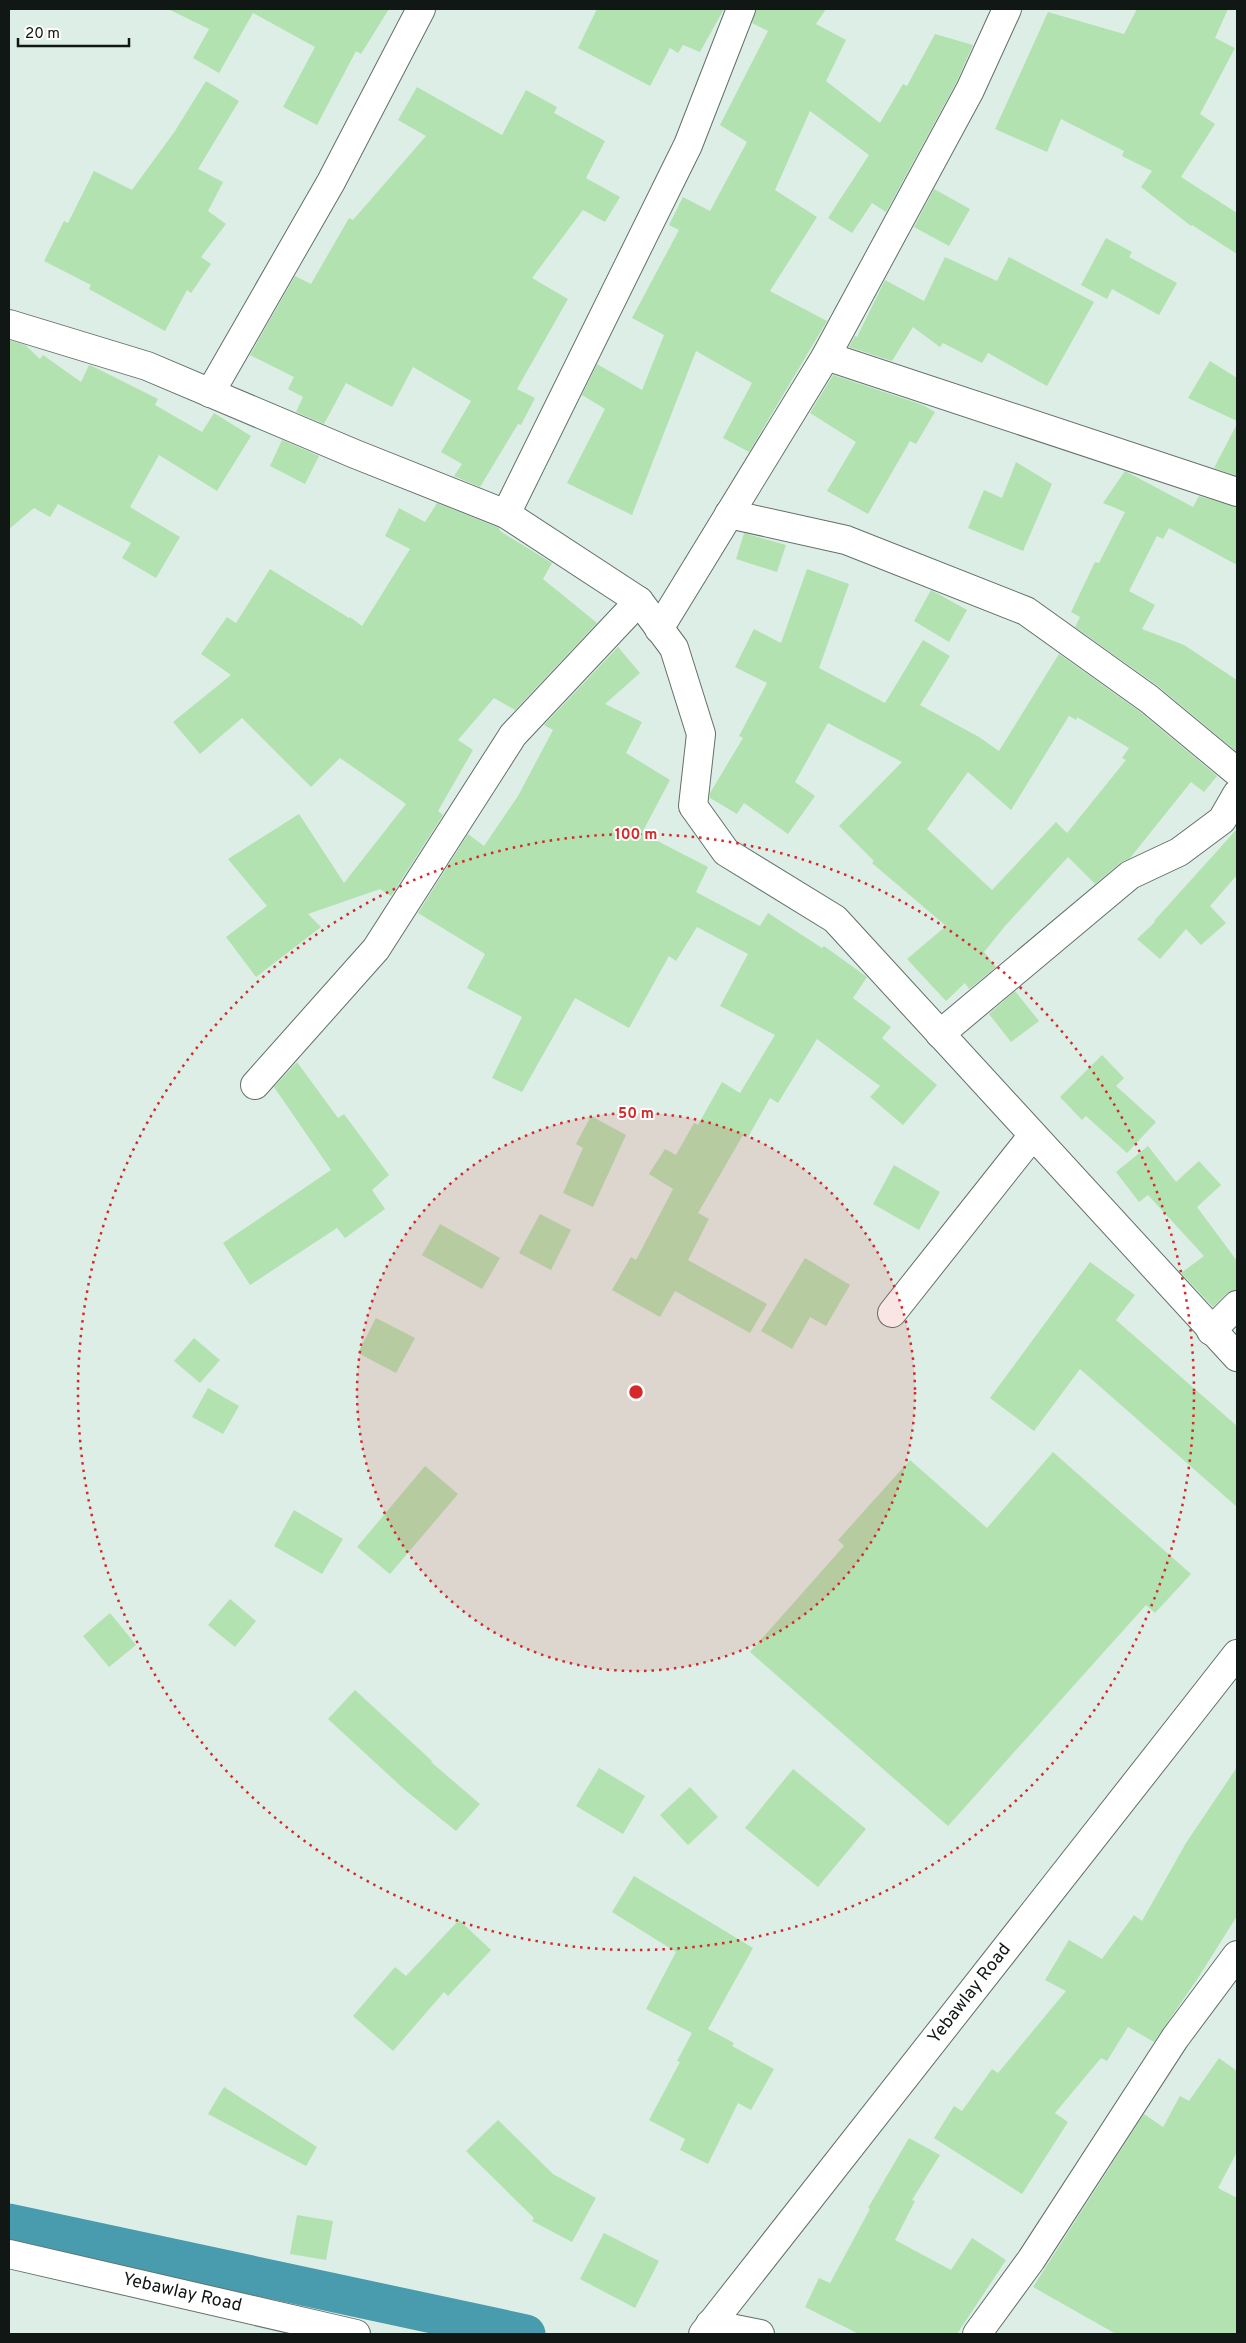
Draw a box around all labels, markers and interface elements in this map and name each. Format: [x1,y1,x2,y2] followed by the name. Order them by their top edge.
[18,15,129,47] scale bar
[25,25,60,44] text: 20 m
[615,826,657,845] text: 100 m
[618,1105,654,1124] text: 50 m
[627,1383,645,1401] centre of rings
[924,1939,1016,2049] street label: Yebawlay Road
[120,2268,244,2318] street label: Yebawlay Road

